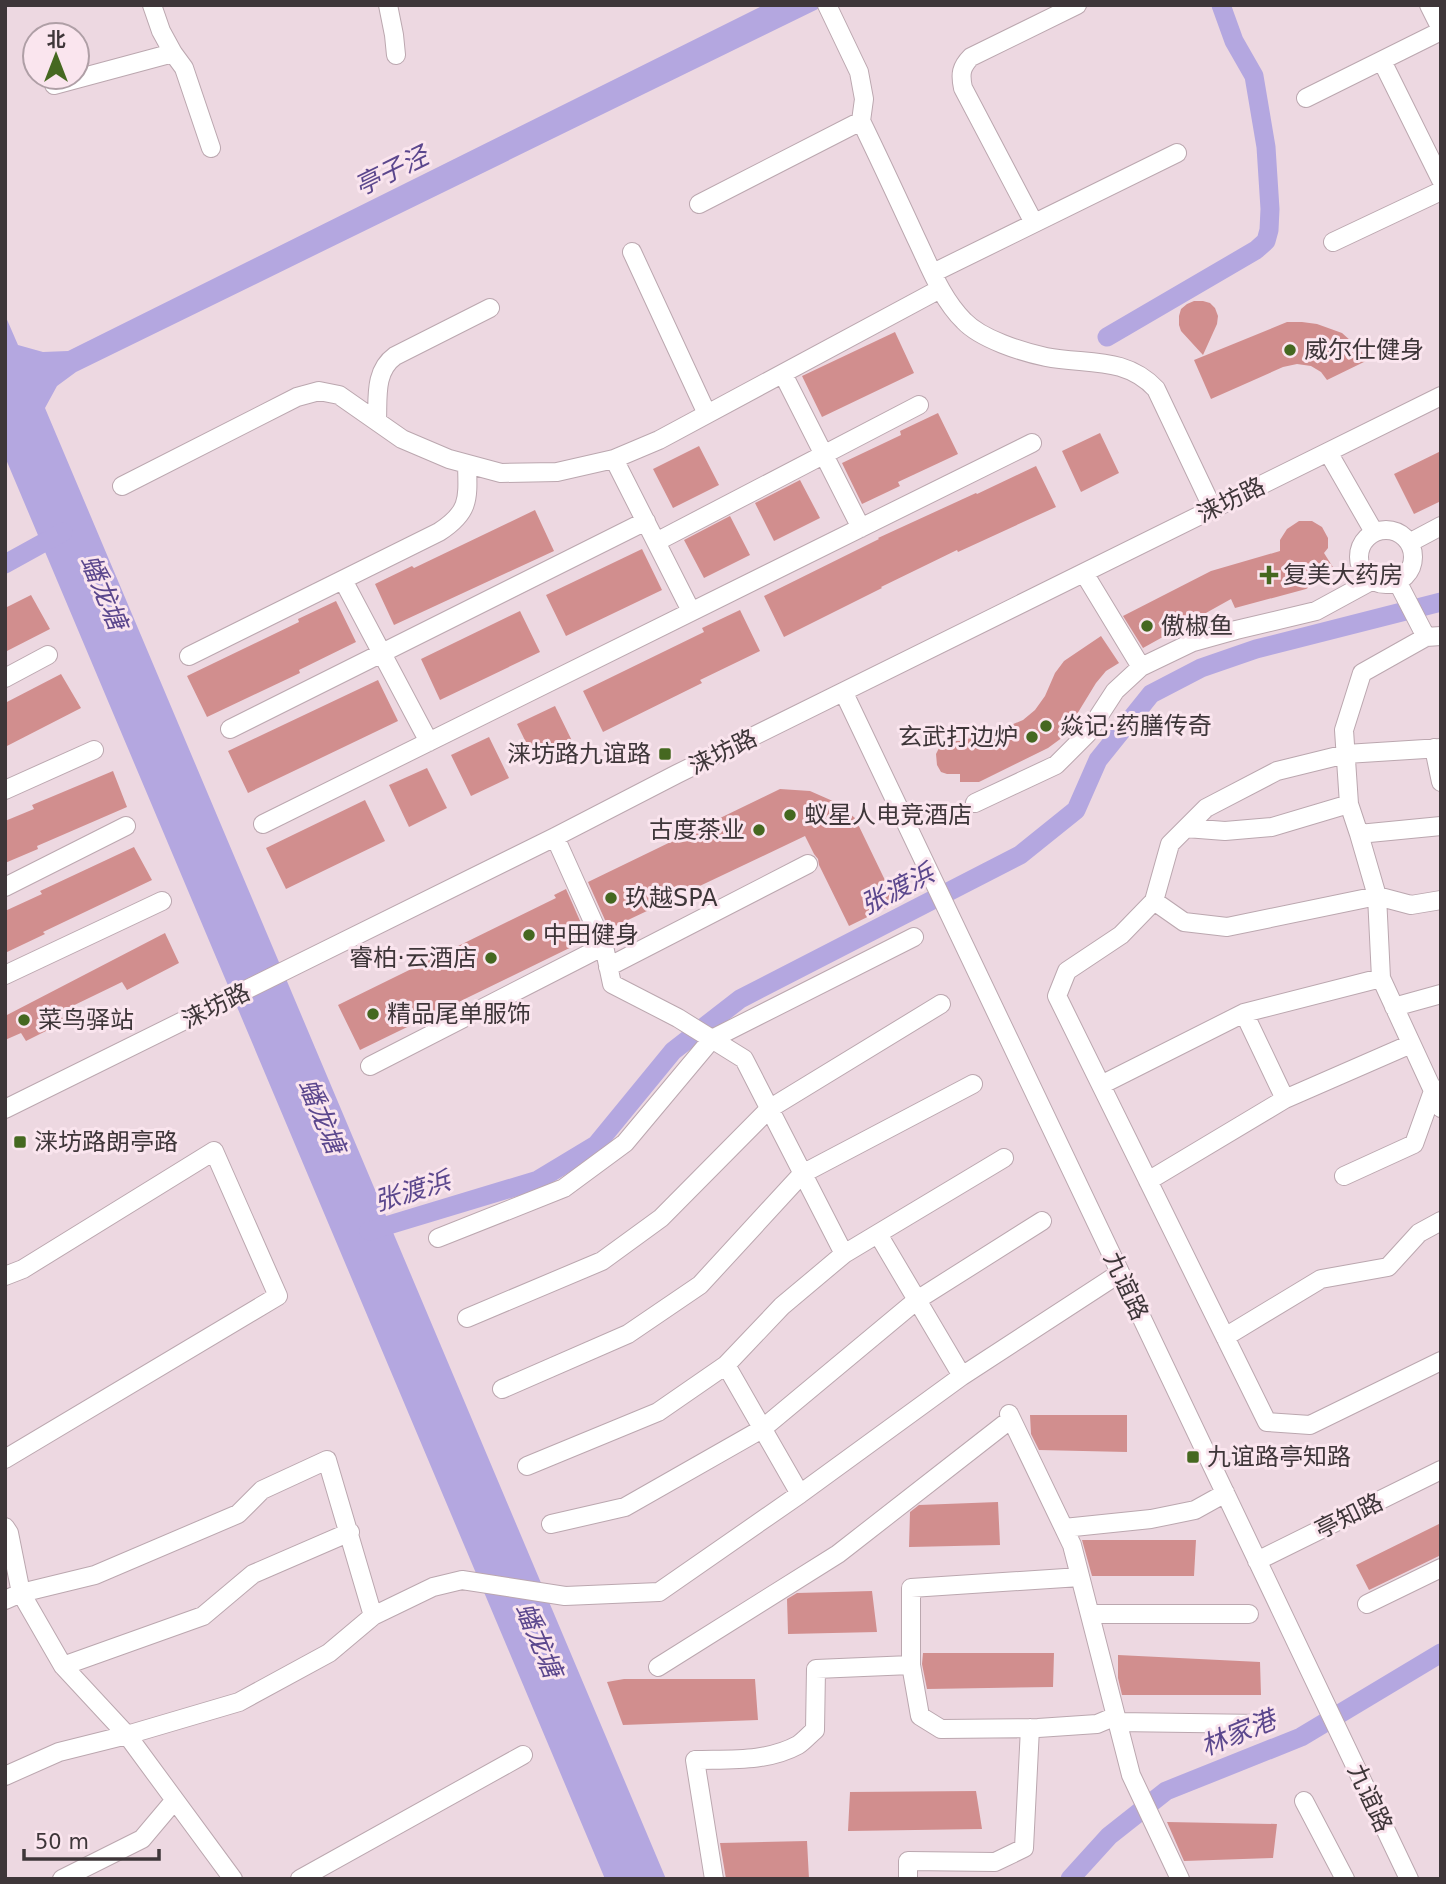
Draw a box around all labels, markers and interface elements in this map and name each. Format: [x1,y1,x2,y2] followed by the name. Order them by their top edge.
[21,21,91,91] north arrow
[46,28,66,50] text: 北
[349,139,435,202] water label: 亭子泾
[1304,336,1424,364] place label: 威尔仕健身
[1282,342,1298,358] marker: 威尔仕健身
[1193,472,1269,528] street label: 涞坊路
[75,550,135,637] water label: 蟠龙塘
[1283,561,1403,589] place label: 复美大药房
[1261,567,1277,583] marker: 复美大药房
[1161,612,1233,640] place label: 傲椒鱼
[1139,618,1155,634] marker: 傲椒鱼
[1060,712,1212,740] place label: 焱记·药膳传奇
[1038,718,1054,734] marker: 焱记·药膳传奇
[898,723,1018,751] place label: 玄武打边炉
[685,724,761,780] street label: 涞坊路
[1024,729,1040,745] marker: 玄武打边炉
[507,740,651,768] place label: 涞坊路九谊路
[657,746,673,762] marker: 涞坊路九谊路
[804,801,972,829] place label: 蚁星人电竞酒店
[782,807,798,823] marker: 蚁星人电竞酒店
[649,816,745,844] place label: 古度茶业
[751,822,767,838] marker: 古度茶业
[855,857,940,920] water label: 张渡浜
[625,884,718,912] place label: 玖越SPA
[603,890,619,906] marker: 玖越SPA
[543,921,639,949] place label: 中田健身
[521,927,537,943] marker: 中田健身
[349,944,477,972] place label: 睿柏·云酒店
[483,950,499,966] marker: 睿柏·云酒店
[178,978,254,1034] street label: 涞坊路
[387,1000,531,1028] place label: 精品尾单服饰
[38,1006,134,1034] place label: 菜鸟驿站
[365,1006,381,1022] marker: 精品尾单服饰
[16,1012,32,1028] marker: 菜鸟驿站
[293,1074,353,1161] water label: 蟠龙塘
[34,1128,178,1156] place label: 涞坊路朗亭路
[12,1134,28,1150] marker: 涞坊路朗亭路
[370,1165,456,1217] water label: 张渡浜
[1098,1247,1154,1325] street label: 九谊路
[1207,1443,1351,1471] place label: 九谊路亭知路
[1185,1449,1201,1465] marker: 九谊路亭知路
[1311,1488,1387,1544] street label: 亭知路
[510,1598,570,1685] water label: 蟠龙塘
[1196,1703,1283,1762] water label: 林家港
[1342,1759,1398,1837] street label: 九谊路
[24,1818,159,1862] scale bar
[35,1830,89,1854] text: 50 m

